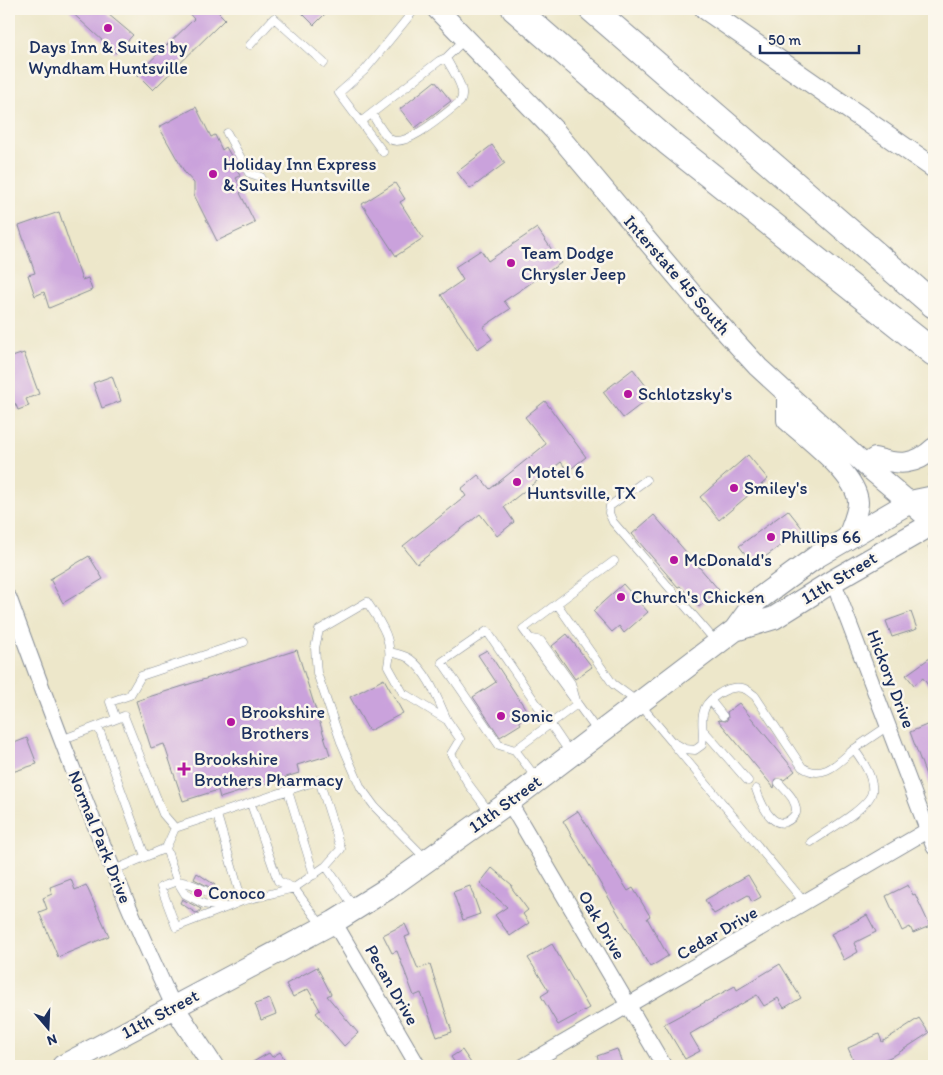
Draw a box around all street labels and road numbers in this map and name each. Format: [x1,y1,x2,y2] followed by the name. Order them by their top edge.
[619,210,735,340] street label: Interstate 45 South
[797,547,881,609] street label: 11th Street
[862,627,920,731] street label: Hickory Drive
[63,767,137,907] street label: Normal Park Drive
[464,770,546,838] street label: 11th Street
[573,887,631,963] street label: Oak Drive
[673,901,761,965] street label: Cedar Drive
[360,941,424,1029] street label: Pecan Drive
[117,984,203,1044] street label: 11th Street

